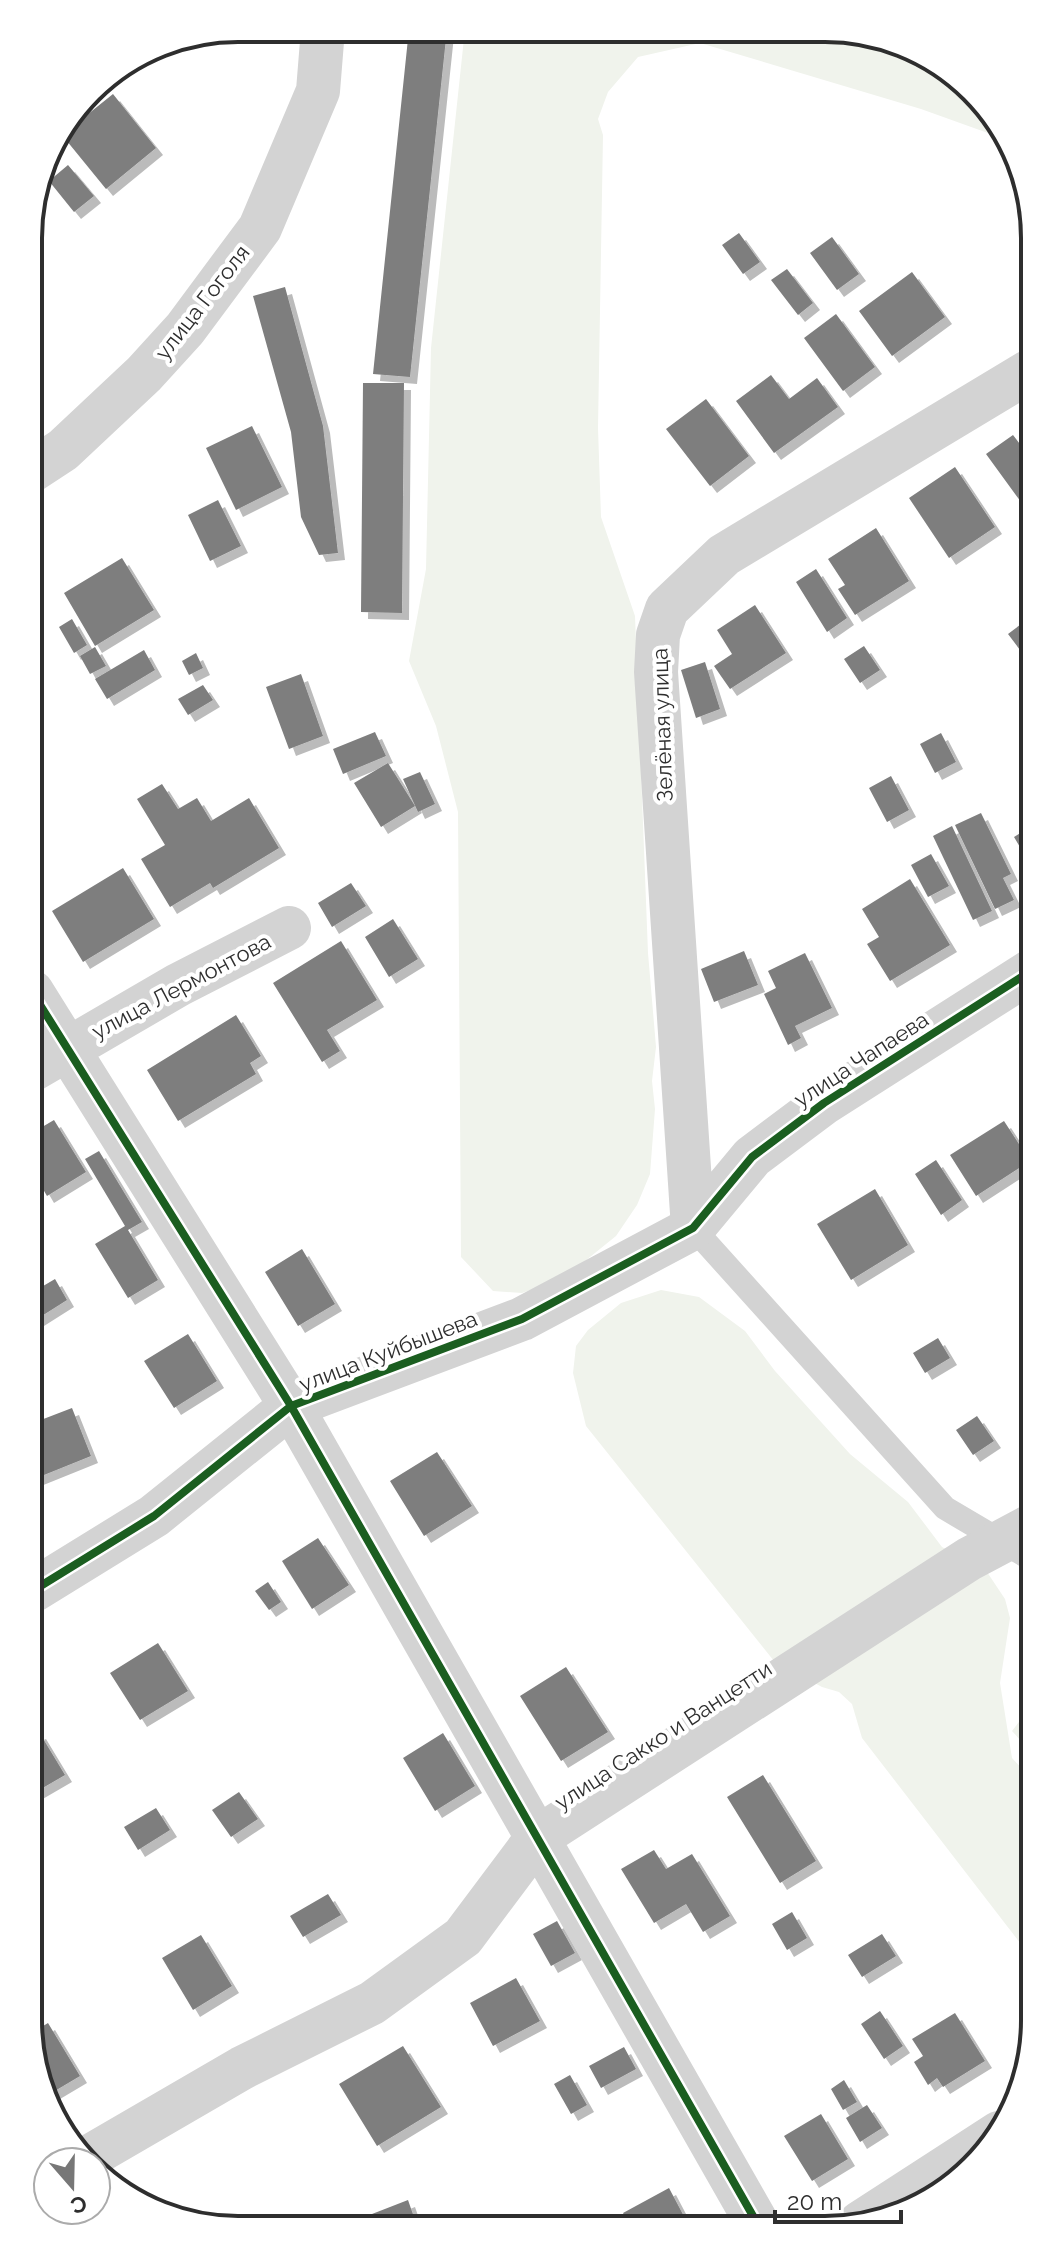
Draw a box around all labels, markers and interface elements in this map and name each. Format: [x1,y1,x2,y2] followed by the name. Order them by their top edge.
[149,240,255,364] street label: улица Гоголя
[646,648,678,802] street label: Зелёная улица
[87,928,275,1044] street label: улица Лермонтова
[789,1006,933,1112] street label: улица Чапаева
[295,1305,481,1397] street label: улица Куйбышева
[550,1655,776,1815] street label: улица Сакко и Ванцетти
[32,2146,112,2226] north arrow
[775,2174,901,2224] scale bar
[787,2187,842,2216] text: 20 m
[67,2190,90,2220] text: С

